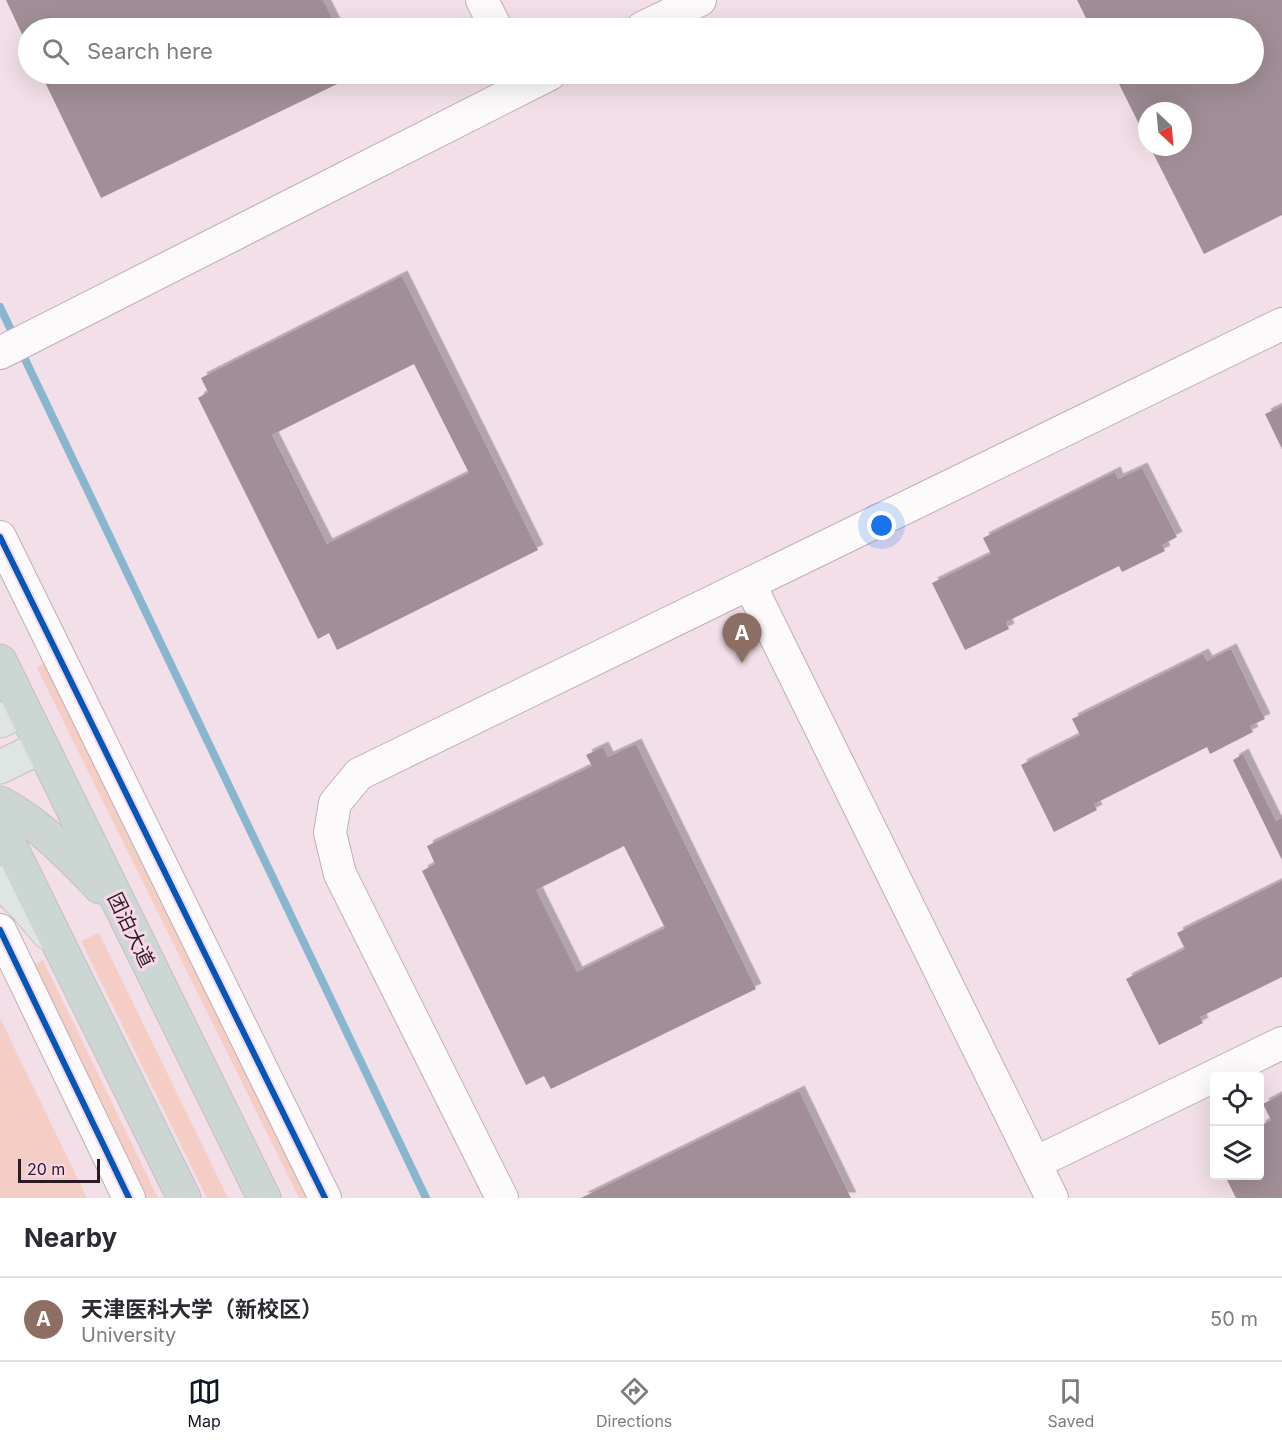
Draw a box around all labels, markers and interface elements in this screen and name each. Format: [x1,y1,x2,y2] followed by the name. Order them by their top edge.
[18,18,1264,84] search box
[39,35,72,68] icon: search
[87,38,213,64] text: Search here
[1138,102,1192,156] north arrow
[867,511,896,540] your location
[722,614,762,663] pin: A
[103,889,159,971] street label: 团泊大道
[1210,1072,1264,1180] map controls
[1210,1072,1264,1126] button: locate
[1210,1126,1264,1180] button: layers
[18,1156,100,1184] scale bar
[27,1159,65,1179] text: 20 m
[24,1222,117,1253] text: Nearby
[81,1296,323,1322] text: 天津医科大学（新校区）
[36,1307,51,1331] text: A
[1210,1307,1258,1331] text: 50 m
[81,1323,176,1347] text: University
[188,1375,221,1431] tab: Map
[596,1375,672,1431] tab: Directions
[1048,1375,1094,1431] tab: Saved

